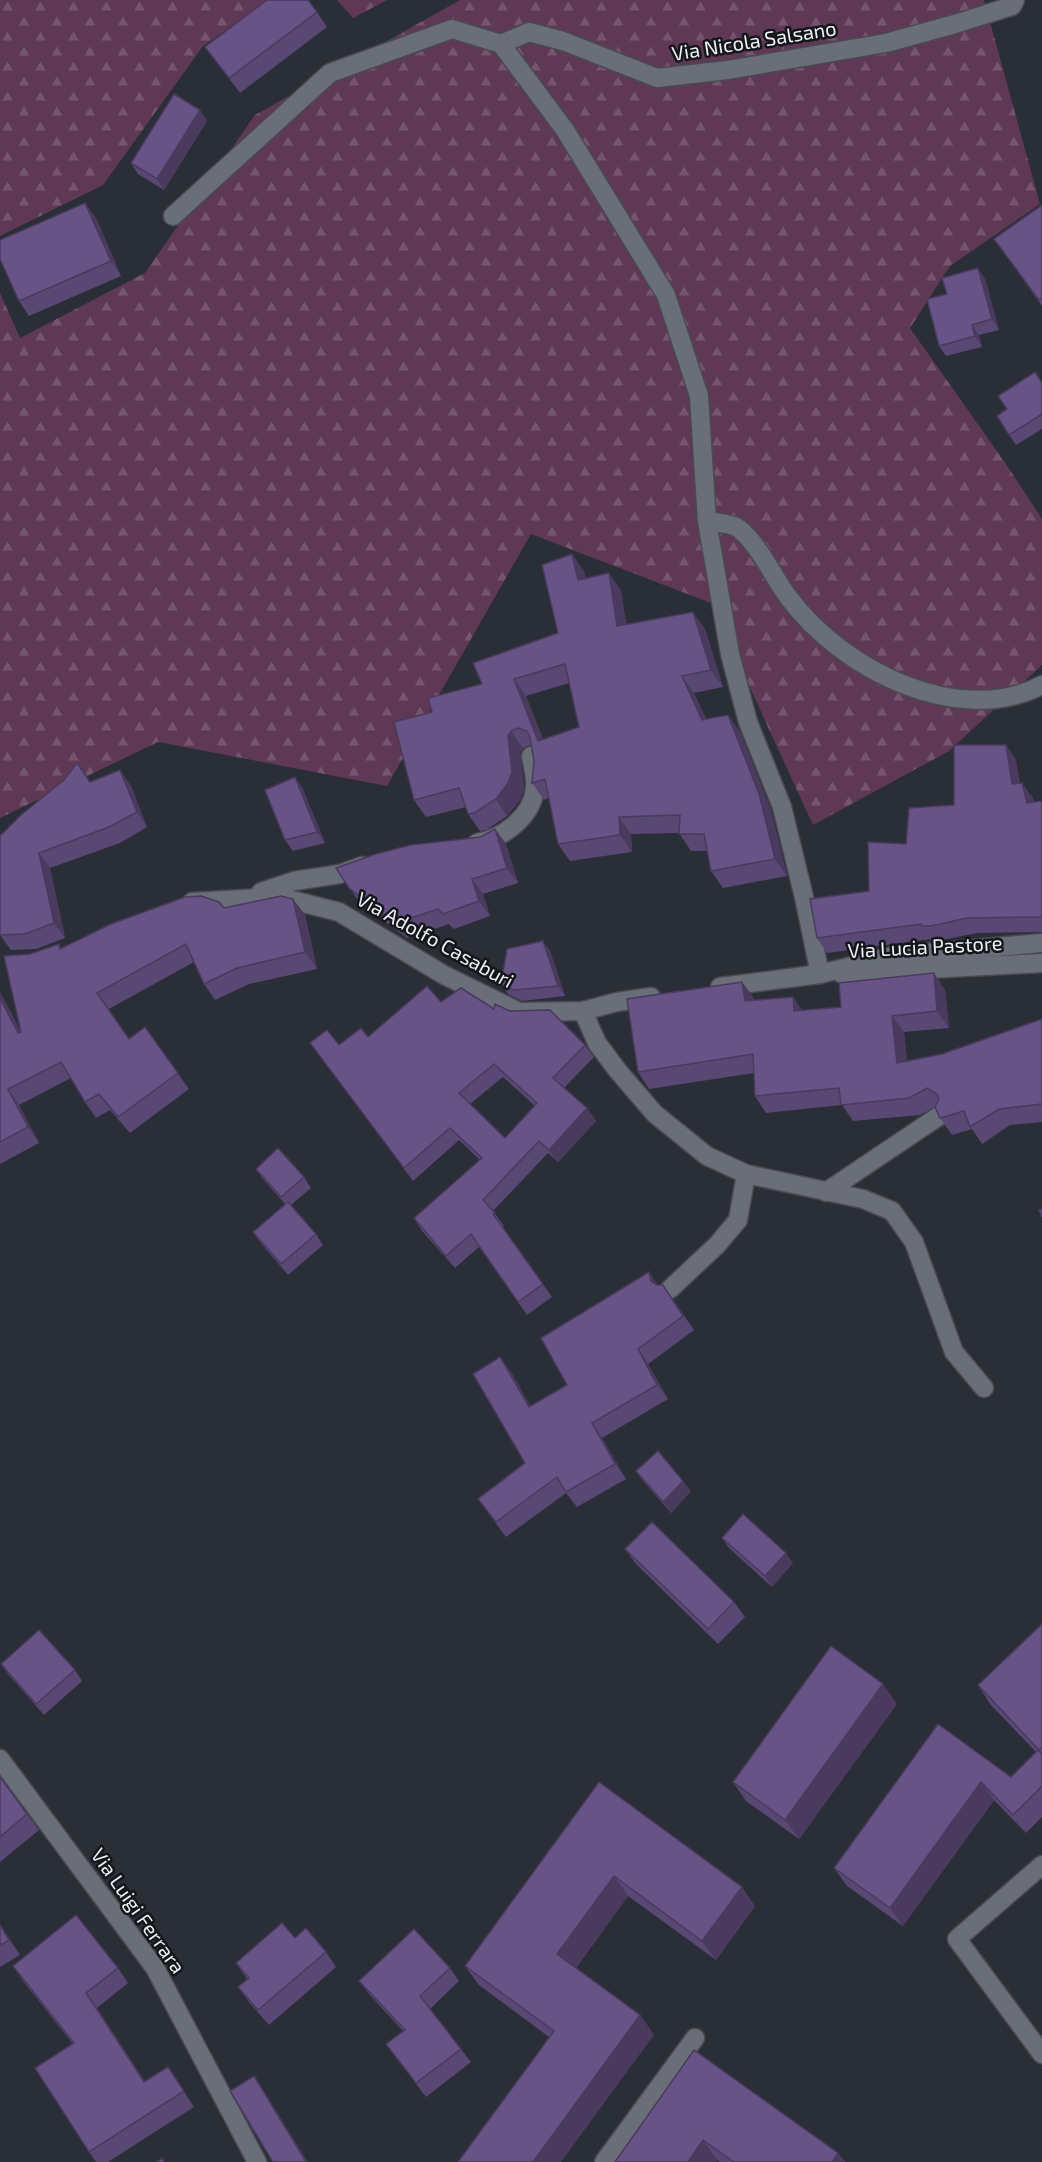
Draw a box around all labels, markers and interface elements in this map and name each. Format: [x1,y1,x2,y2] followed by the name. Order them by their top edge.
[670,15,838,65] street label: Via Nicola Salsano
[353,886,518,992] street label: Via Adolfo Casaburi
[847,930,1003,962] street label: Via Lucia Pastore
[87,1843,191,1978] street label: Via Luigi Ferrara

